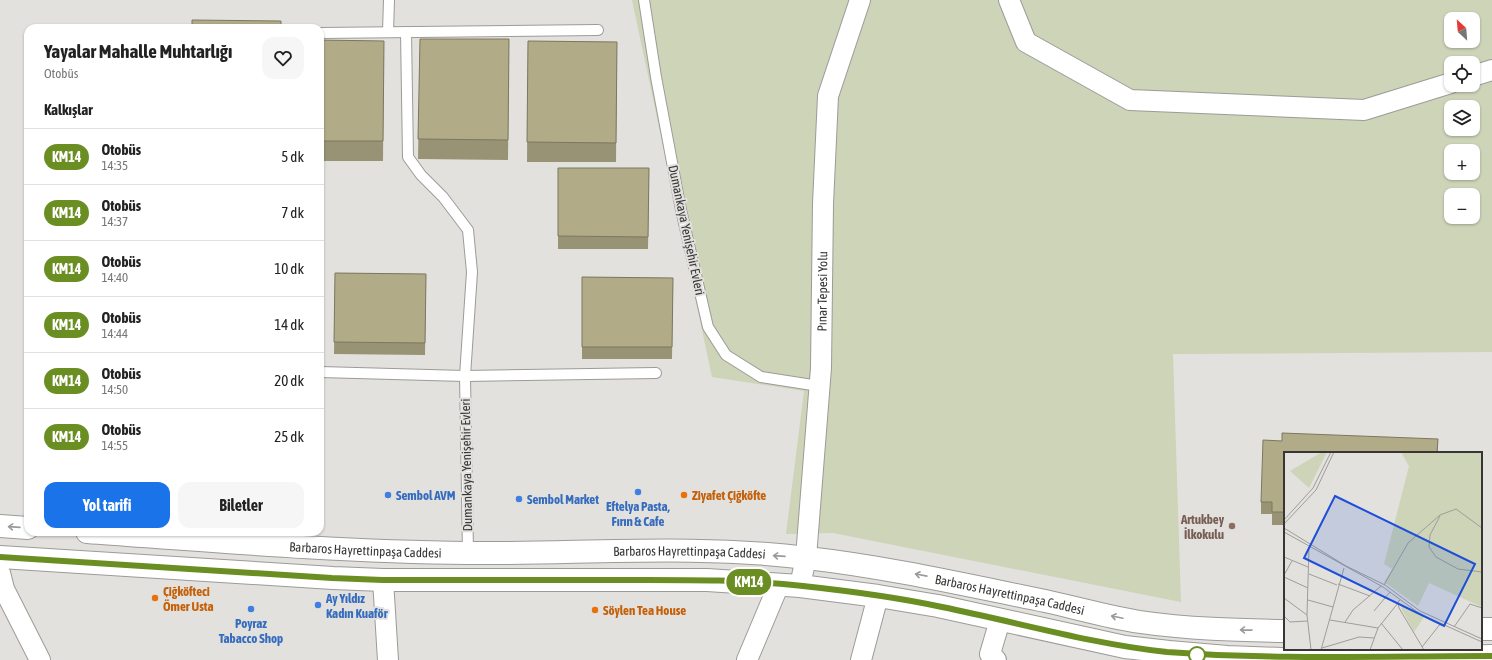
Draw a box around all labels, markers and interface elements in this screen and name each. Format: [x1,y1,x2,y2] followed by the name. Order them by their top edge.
[1444,12,1480,48] north arrow
[1444,12,1480,224] map controls
[262,37,304,79] button: heart
[44,40,232,62] text: Yayalar Mahalle Muhtarlığı
[1444,56,1480,92] button: locate
[44,66,78,81] text: Otobüs
[1444,100,1480,136] button: layers
[44,101,93,118] text: Kalkışlar
[101,141,141,158] text: Otobüs
[1444,144,1480,180] button: +
[281,148,304,165] text: 5 dk
[52,149,81,165] text: KM14
[101,158,128,173] text: 14:35
[665,164,708,297] street label: Dumankaya Yenişehir Evleri
[1444,188,1480,224] button: −
[101,197,141,214] text: Otobüs
[281,204,304,221] text: 7 dk
[52,205,81,221] text: KM14
[101,214,128,229] text: 14:37
[814,251,830,331] street label: Pınar Tepesi Yolu
[101,253,141,270] text: Otobüs
[274,260,304,277] text: 10 dk
[52,261,81,277] text: KM14
[101,270,128,285] text: 14:40
[101,309,141,326] text: Otobüs
[274,316,304,333] text: 14 dk
[52,317,81,333] text: KM14
[101,326,128,341] text: 14:44
[101,365,141,382] text: Otobüs
[274,372,304,389] text: 20 dk
[52,373,81,389] text: KM14
[101,382,128,397] text: 14:50
[458,399,475,531] street label: Dumankaya Yenişehir Evleri
[101,421,141,438] text: Otobüs
[274,428,304,445] text: 25 dk
[52,429,81,445] text: KM14
[101,438,128,453] text: 14:55
[1284,452,1482,650] inset map
[44,482,170,528] button: Yol tarifi
[178,482,304,528] button: Biletler
[633,487,643,497] marker: Eftelya Pasta, Fırın & Cafe
[396,488,456,503] place label: Sembol AVM
[692,488,766,503] place label: Ziyafet Çiğköfte
[383,490,393,500] marker: Sembol AVM
[679,490,689,500] marker: Ziyafet Çiğköfte
[527,492,599,507] place label: Sembol Market
[514,494,524,504] marker: Sembol Market
[606,499,671,529] place label: Eftelya Pasta, Fırın & Cafe
[1180,512,1225,542] place label: Artukbey İlkokulu
[1227,521,1237,531] marker: Artukbey İlkokulu
[8,523,21,531] one-way arrow
[289,539,442,561] street label: Barbaros Hayrettinpaşa Caddesi
[613,543,766,562] street label: Barbaros Hayrettinpaşa Caddesi
[773,552,786,559] one-way arrow
[721,569,777,595] line badge: KM14
[915,571,928,579] one-way arrow
[934,572,1086,618] street label: Barbaros Hayrettinpaşa Caddesi
[734,574,764,590] text: KM14
[163,584,214,614] place label: Çiğköfteci Ömer Usta
[325,591,389,621] place label: Ay Yıldız Kadın Kuaför
[150,593,160,603] marker: Çiğköfteci Ömer Usta
[313,600,323,610] marker: Ay Yıldız Kadın Kuaför
[603,603,686,618] place label: Söylen Tea House
[246,604,256,614] marker: Poyraz Tabacco Shop
[590,605,600,615] marker: Söylen Tea House
[1111,612,1124,620] one-way arrow
[219,616,283,646] place label: Poyraz Tabacco Shop
[1240,626,1253,634] one-way arrow
[1188,646,1206,660] unlabelled marker

